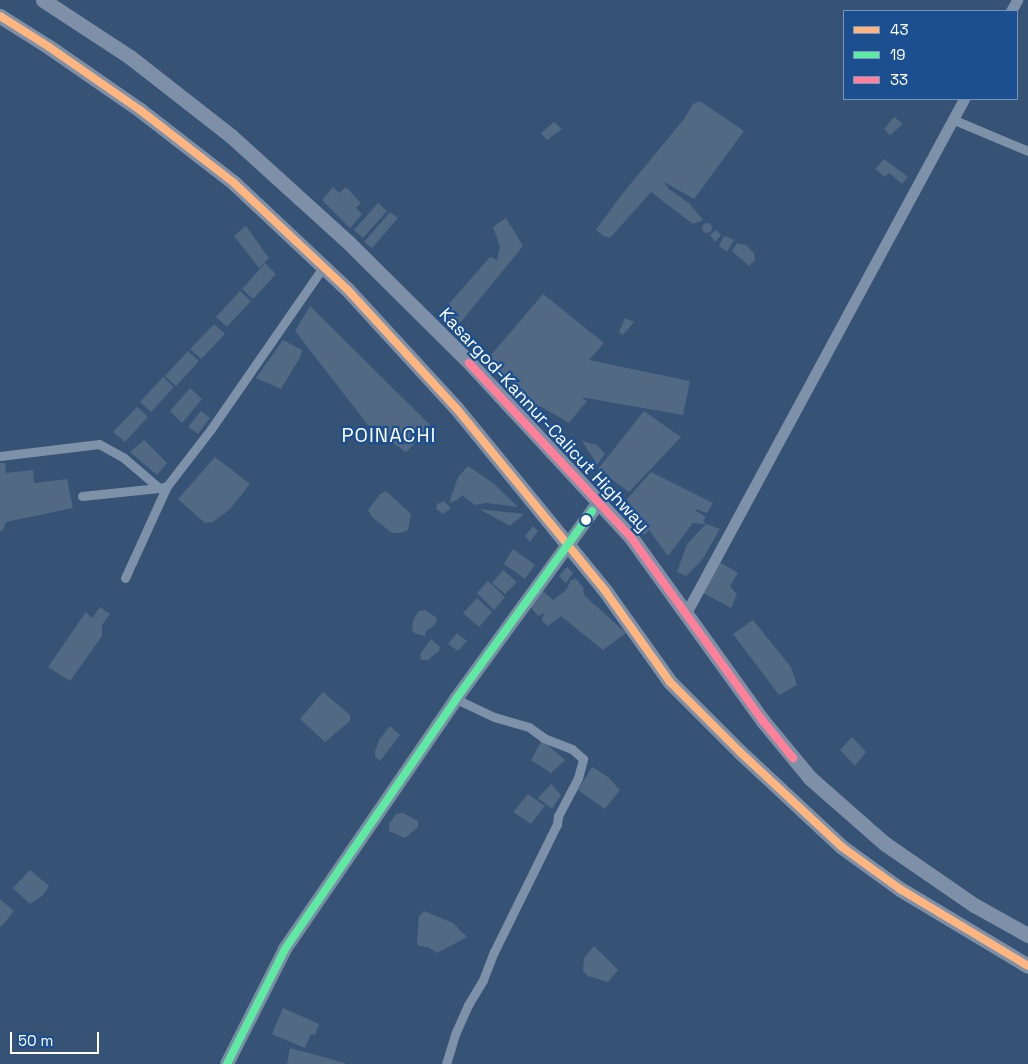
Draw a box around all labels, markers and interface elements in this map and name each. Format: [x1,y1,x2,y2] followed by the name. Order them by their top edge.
[843,10,1018,100] legend
[890,20,908,39] text: 43
[890,45,905,64] text: 19
[890,70,908,89] text: 33
[434,304,654,536] street label: Kasargod-Kannur-Calicut Highway
[341,423,437,447] district label: POINACHI
[581,515,591,525] unlabelled marker
[12,1022,101,1054] scale bar
[18,1031,53,1050] text: 50 m

